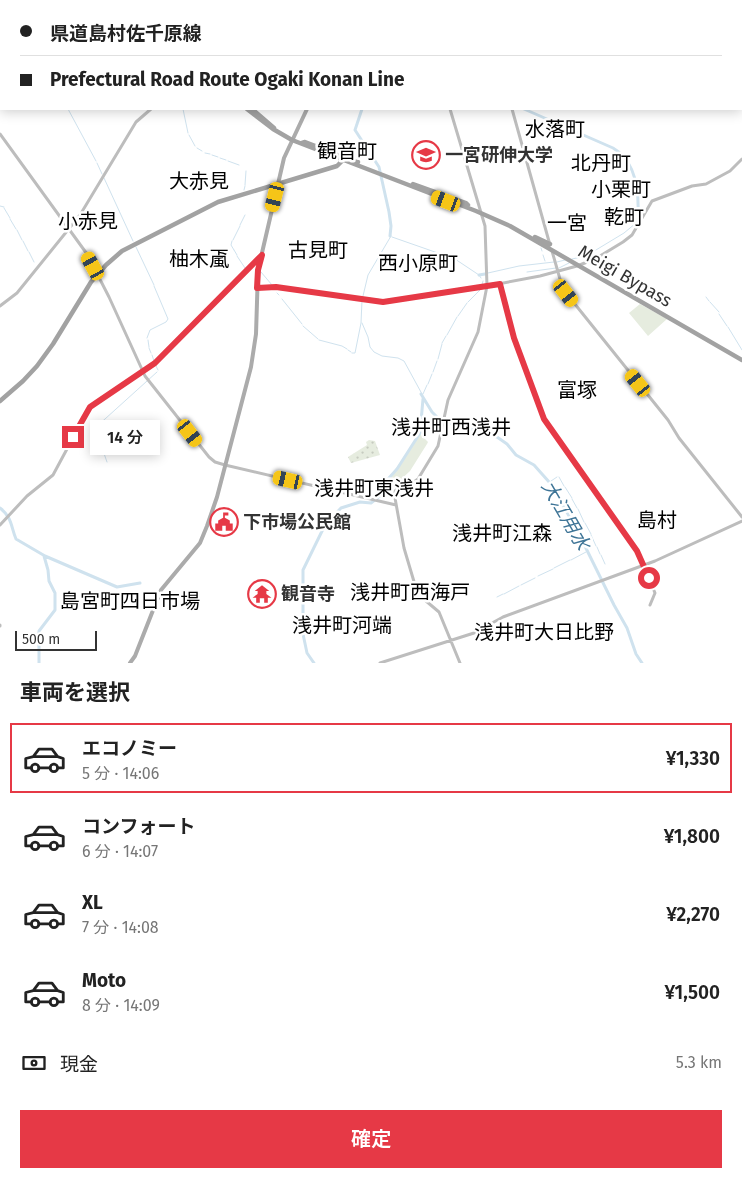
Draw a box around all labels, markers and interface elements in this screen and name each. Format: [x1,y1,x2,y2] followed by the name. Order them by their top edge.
[50,22,202,45] text: 県道島村佐千原線
[50,68,404,91] text: Prefectural Road Route Ogaki Konan Line
[525,117,585,141] district label: 水落町
[317,139,377,163] district label: 観音町
[411,140,441,170] school or university icon: 一宮研伸大学
[445,144,553,166] place label: 一宮研伸大学
[571,151,631,175] district label: 北丹町
[169,169,229,193] district label: 大赤見
[591,177,651,201] district label: 小栗町
[264,181,285,213] car
[429,189,462,213] car
[604,205,644,229] district label: 乾町
[58,209,118,233] district label: 小赤見
[547,211,587,235] district label: 一宮
[288,238,348,262] district label: 古見町
[574,240,676,312] street label: Meigi Bypass
[169,247,229,271] district label: 柚木颪
[79,249,106,283] car
[378,251,458,275] district label: 西小原町
[550,277,581,309] car
[622,367,653,399] car
[557,378,597,402] district label: 富塚
[391,415,511,439] district label: 浅井町西浅井
[174,417,205,449] car
[90,420,160,454] callout: 14 分
[62,426,84,448] route end
[107,428,143,447] text: 14 分
[271,469,304,491] car
[314,476,434,500] district label: 浅井町東浅井
[537,477,596,556] water label: 大江用水
[209,507,239,537] public building icon: 下市場公民館
[637,508,677,532] district label: 島村
[243,511,351,533] place label: 下市場公民館
[452,521,552,545] district label: 浅井町江森
[638,567,660,589] route start
[247,579,277,609] temple icon: 観音寺
[350,580,470,604] district label: 浅井町西海戸
[281,583,335,605] place label: 観音寺
[60,589,200,613] district label: 島宮町四日市場
[292,613,392,637] district label: 浅井町河端
[474,620,614,644] district label: 浅井町大日比野
[15,628,98,651] scale bar
[22,631,60,648] text: 500 m
[20,679,130,706] text: 車両を選択
[22,736,67,781] icon: car
[82,737,177,760] text: エコノミー
[666,747,720,770] text: ¥1,330
[82,764,159,783] text: 5 分 · 14:06
[22,814,67,859] icon: car
[82,815,195,838] text: コンフォート
[664,825,720,848] text: ¥1,800
[82,842,158,861] text: 6 分 · 14:07
[82,891,103,914] text: XL
[22,892,67,937] icon: car
[666,903,720,926] text: ¥2,270
[82,918,159,937] text: 7 分 · 14:08
[82,969,126,992] text: Moto
[22,970,67,1015] icon: car
[664,981,720,1004] text: ¥1,500
[82,996,160,1015] text: 8 分 · 14:09
[20,1049,48,1077] icon: cash
[60,1053,98,1076] text: 現金
[676,1053,722,1072] text: 5.3 km
[20,1110,722,1168] button: 確定

